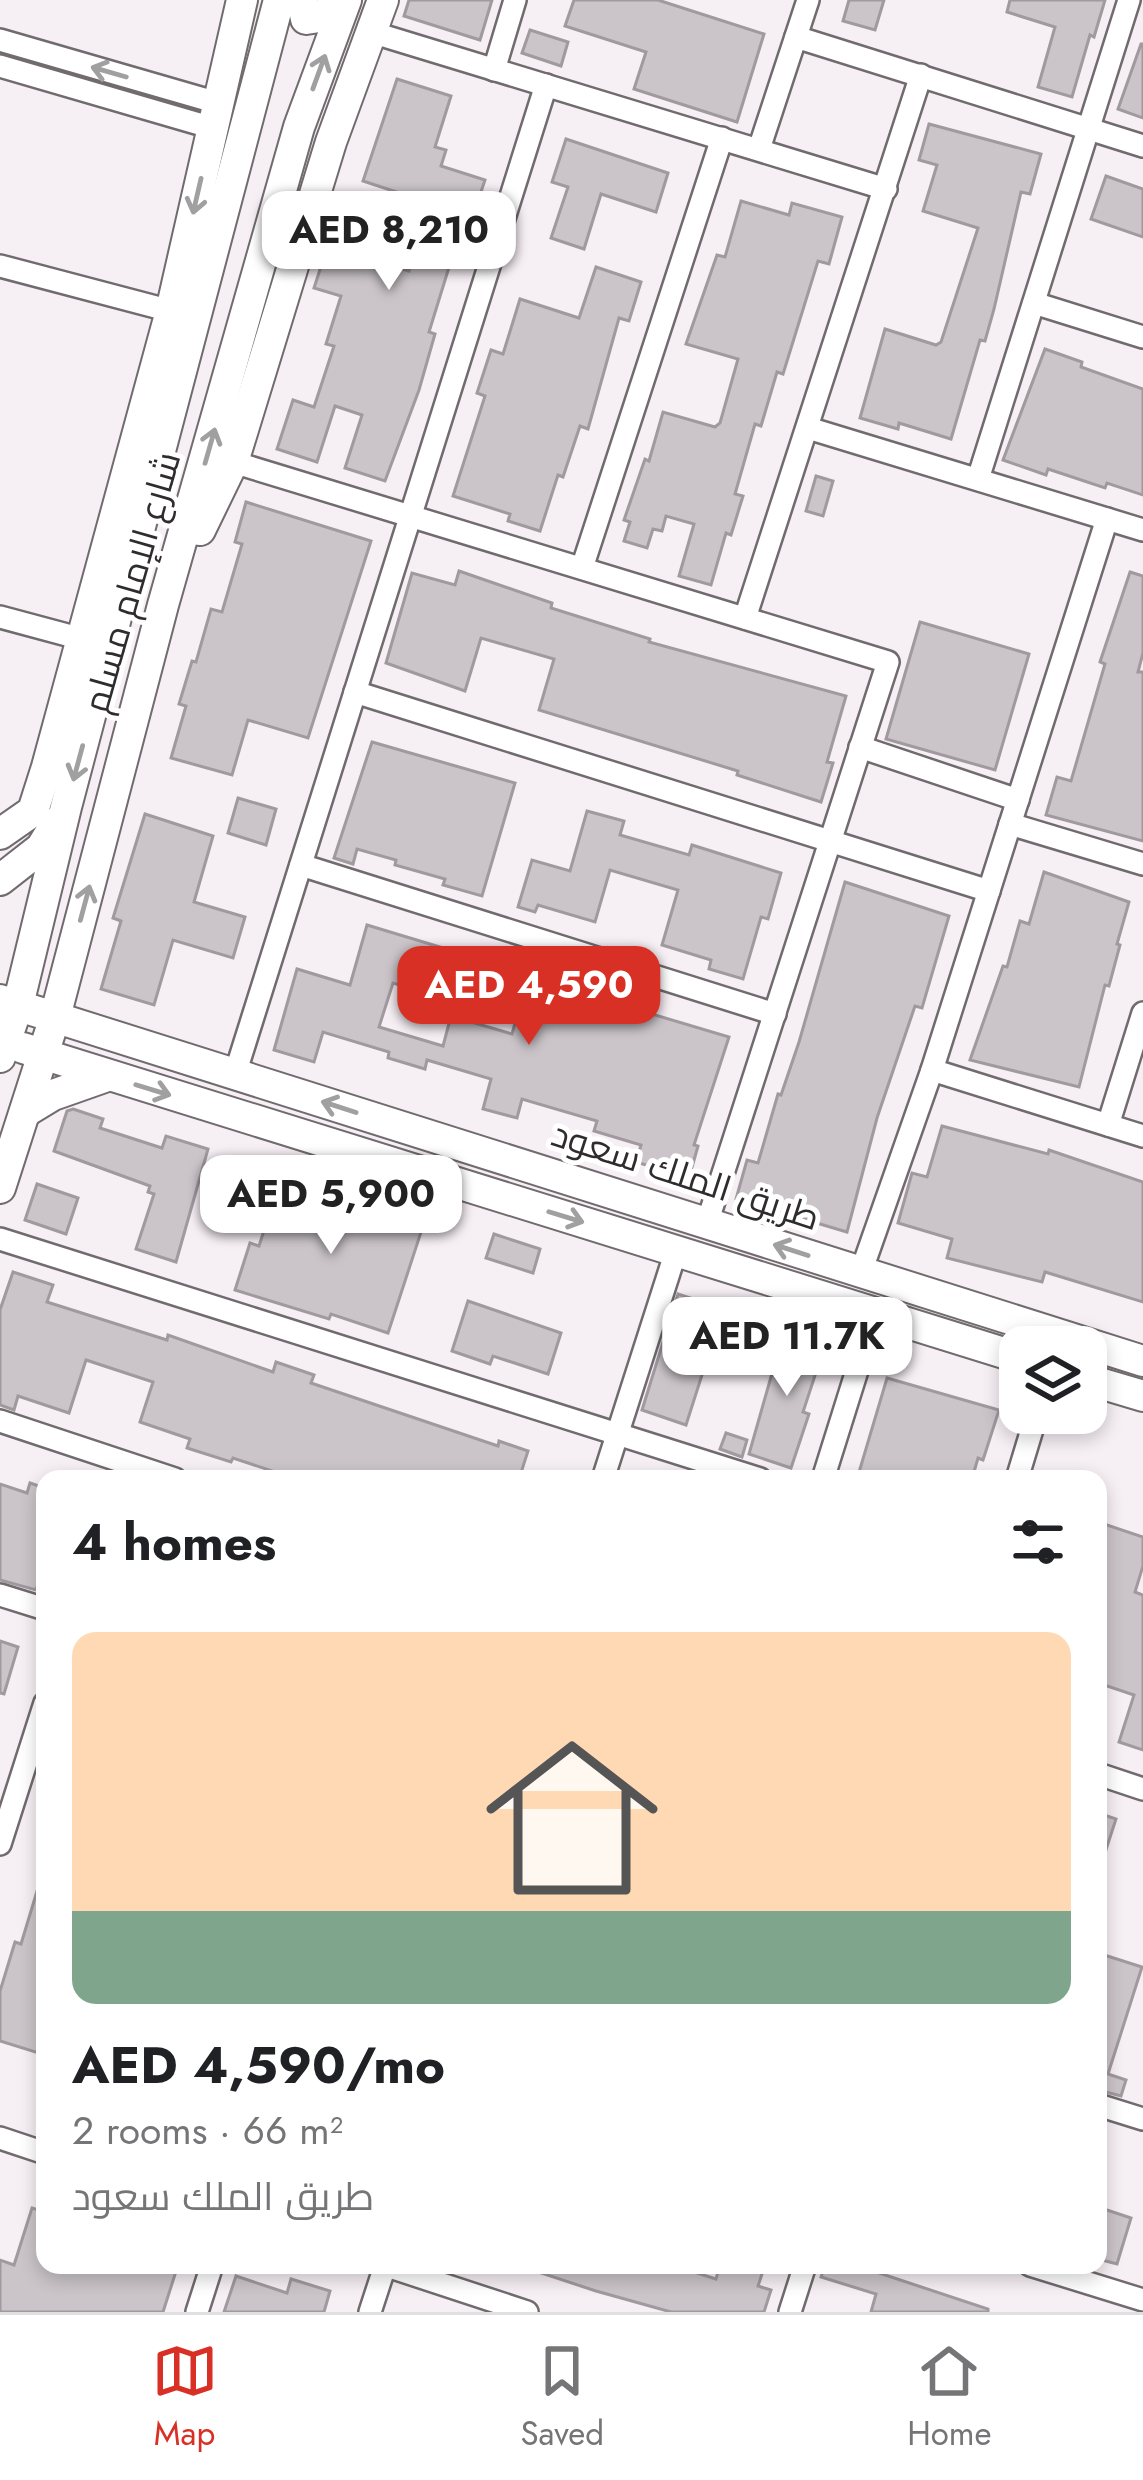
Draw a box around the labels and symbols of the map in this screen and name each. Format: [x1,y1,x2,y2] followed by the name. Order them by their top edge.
[310,54,332,91] one-way arrow
[91,59,129,81] one-way arrow
[185,176,208,214] one-way arrow
[252,191,526,293] pin: AED 8,210
[200,428,222,466] one-way arrow
[69,445,193,719] street label: شارع الإمام مسلم
[65,743,87,781] one-way arrow
[75,885,97,923] one-way arrow
[392,946,666,1048] pin: AED 4,590
[133,1080,171,1102] one-way arrow
[321,1094,359,1116] one-way arrow
[545,1107,827,1243] street label: طريق الملك سعود
[194,1155,468,1257] pin: AED 5,900
[546,1207,584,1229] one-way arrow
[773,1237,811,1259] one-way arrow
[650,1297,924,1399] pin: AED 11.7K

